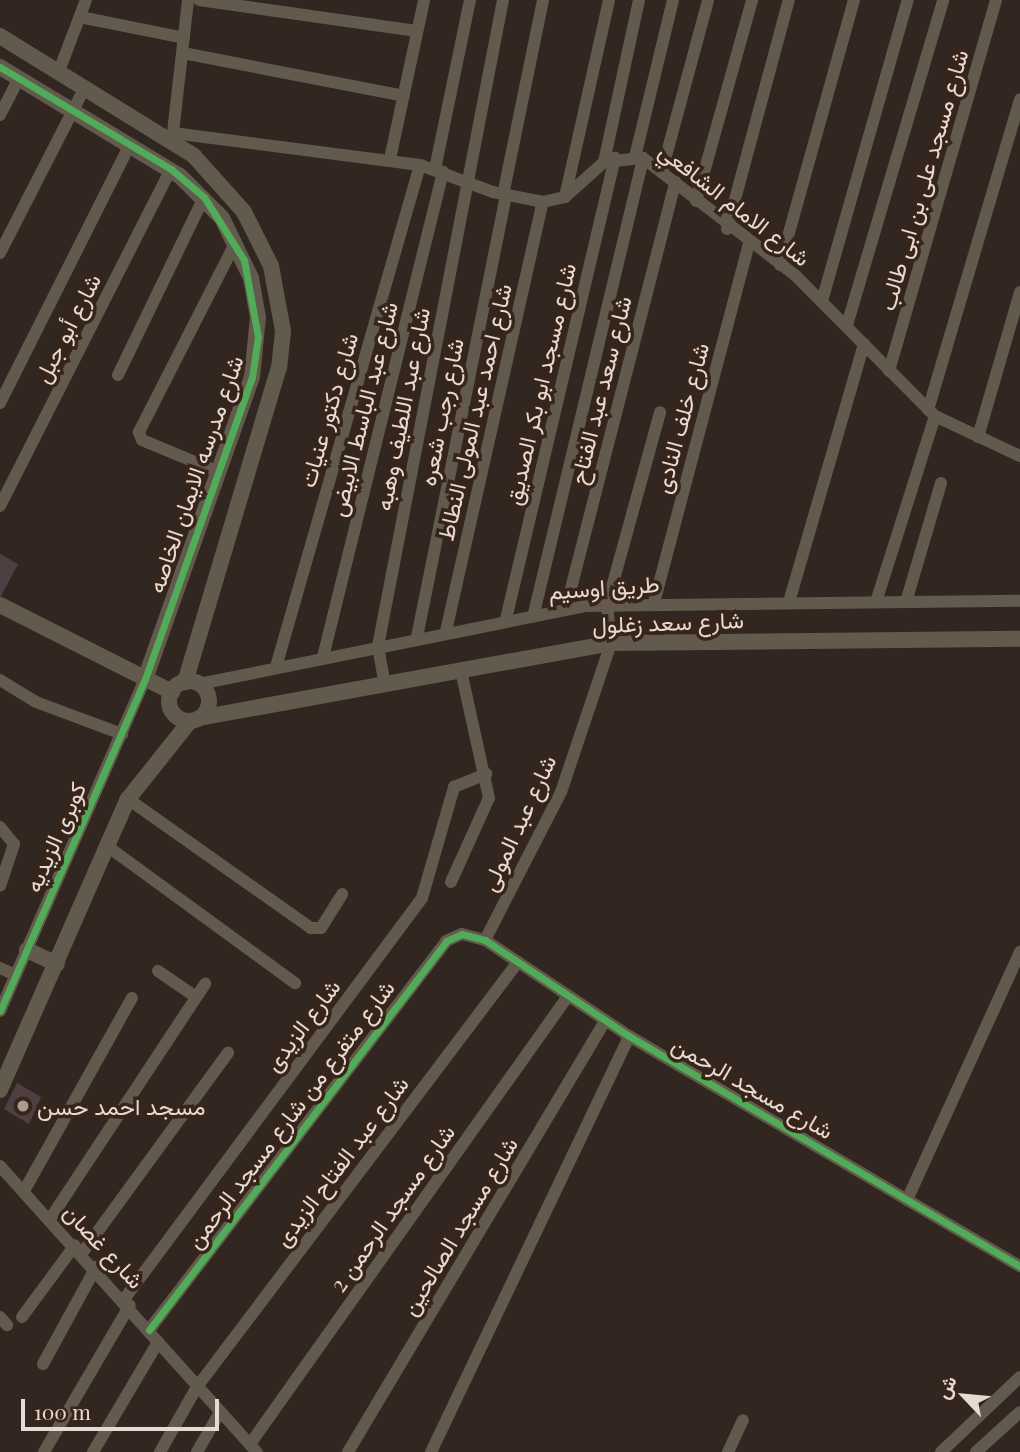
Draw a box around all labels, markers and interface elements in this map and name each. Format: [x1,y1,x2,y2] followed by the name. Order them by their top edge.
[872,46,974,314] street label: شارع مسجد على بن ابى طالب
[654,136,816,272] street label: شارع الامام الشافعي
[499,260,581,508] street label: شارع مسجد ابو بكر الصديق
[28,269,106,387] street label: شارع أبو جبل
[431,281,517,543] street label: شارع احمد عبد المولى النطاط
[563,293,637,487] street label: شارع سعد عبد الفتاح
[323,299,403,519] street label: شارع عبد الباسط الابيض
[369,305,435,513] street label: شارع عبد اللطيف وهبه
[293,330,363,490] street label: شارع دكتور عنيات
[413,336,469,488] street label: شارع رجب شعره
[648,340,714,496] street label: شارع خلف النادى
[141,352,249,596] street label: شارع مدرسه الايمان الخاصه
[548,569,660,605] street label: طريق اوسيم
[592,606,744,638] street label: شارع سعد زغلول
[474,751,562,895] street label: شارع عبد المولى
[19,778,91,896] street label: كوبرى الزيديه
[258,973,346,1077] street label: شارع الزيدى
[180,974,400,1254] street label: شارع متفرع من شارع مسجد الرحمن
[667,1030,839,1144] street label: شارع مسجد الرحمن
[268,1071,414,1251] street label: شارع عبد الفتاح الزيدى
[37,1092,206,1120] place label: مسجد احمد حسن
[15,1098,31,1114] marker: مسجد احمد حسن
[324,1119,460,1297] street label: شارع مسجد الرحمن 2
[395,1132,523,1320] street label: شارع مسجد الصالحين
[58,1198,150,1294] street label: شارع غصان
[929,1361,999,1431] north arrow
[928,1371,962,1403] text: ش
[24,1386,222,1430] scale bar
[34,1397,91,1425] text: 100 m

